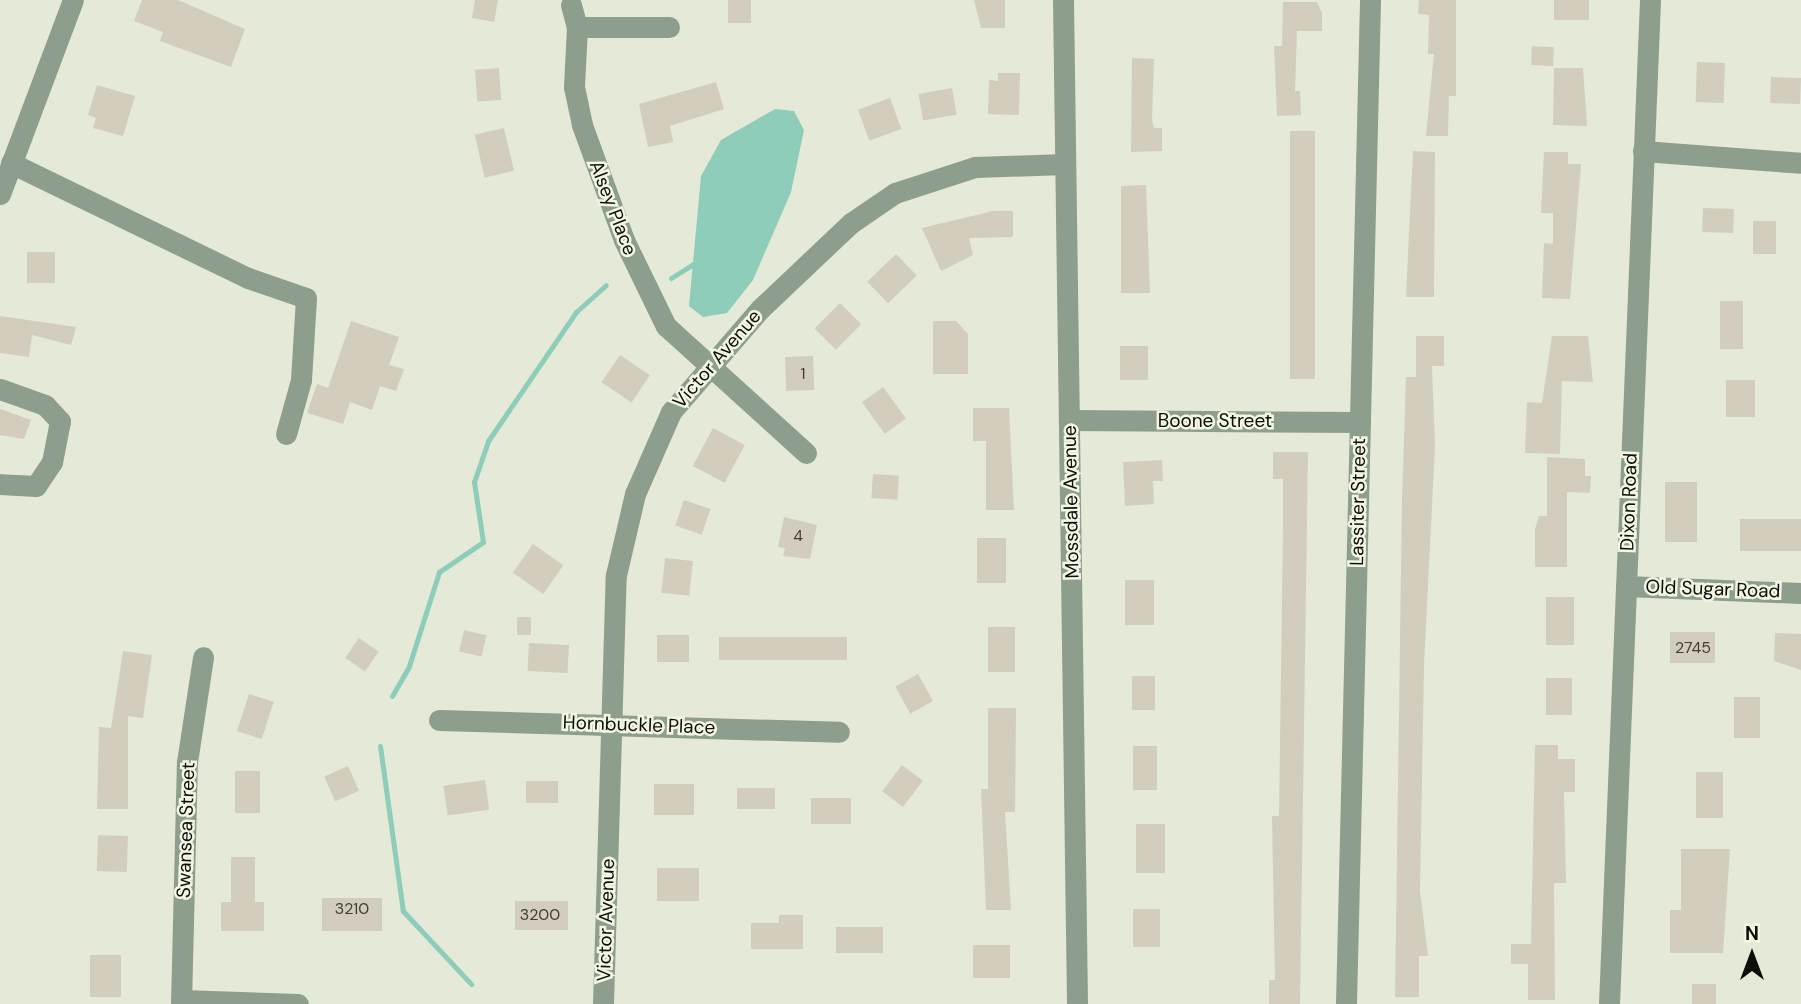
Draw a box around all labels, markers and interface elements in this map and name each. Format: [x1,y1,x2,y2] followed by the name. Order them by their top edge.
[584,157,642,259] street label: Alsey Place
[668,305,766,413] street label: Victor Avenue
[801,364,805,384] house number: 1
[1158,410,1272,432] street label: Boone Street
[1058,425,1084,579] street label: Mossdale Avenue
[1345,438,1371,566] street label: Lassiter Street
[1616,453,1642,551] street label: Dixon Road
[793,526,803,546] house number: 4
[1645,575,1781,603] street label: Old Sugar Road
[1675,638,1711,658] house number: 2745
[562,711,716,739] street label: Hornbuckle Place
[172,762,200,898] street label: Swansea Street
[592,858,620,982] street label: Victor Avenue
[335,899,369,919] house number: 3210
[520,905,560,925] house number: 3200
[1717,920,1787,990] north arrow
[1745,921,1759,946] text: N

